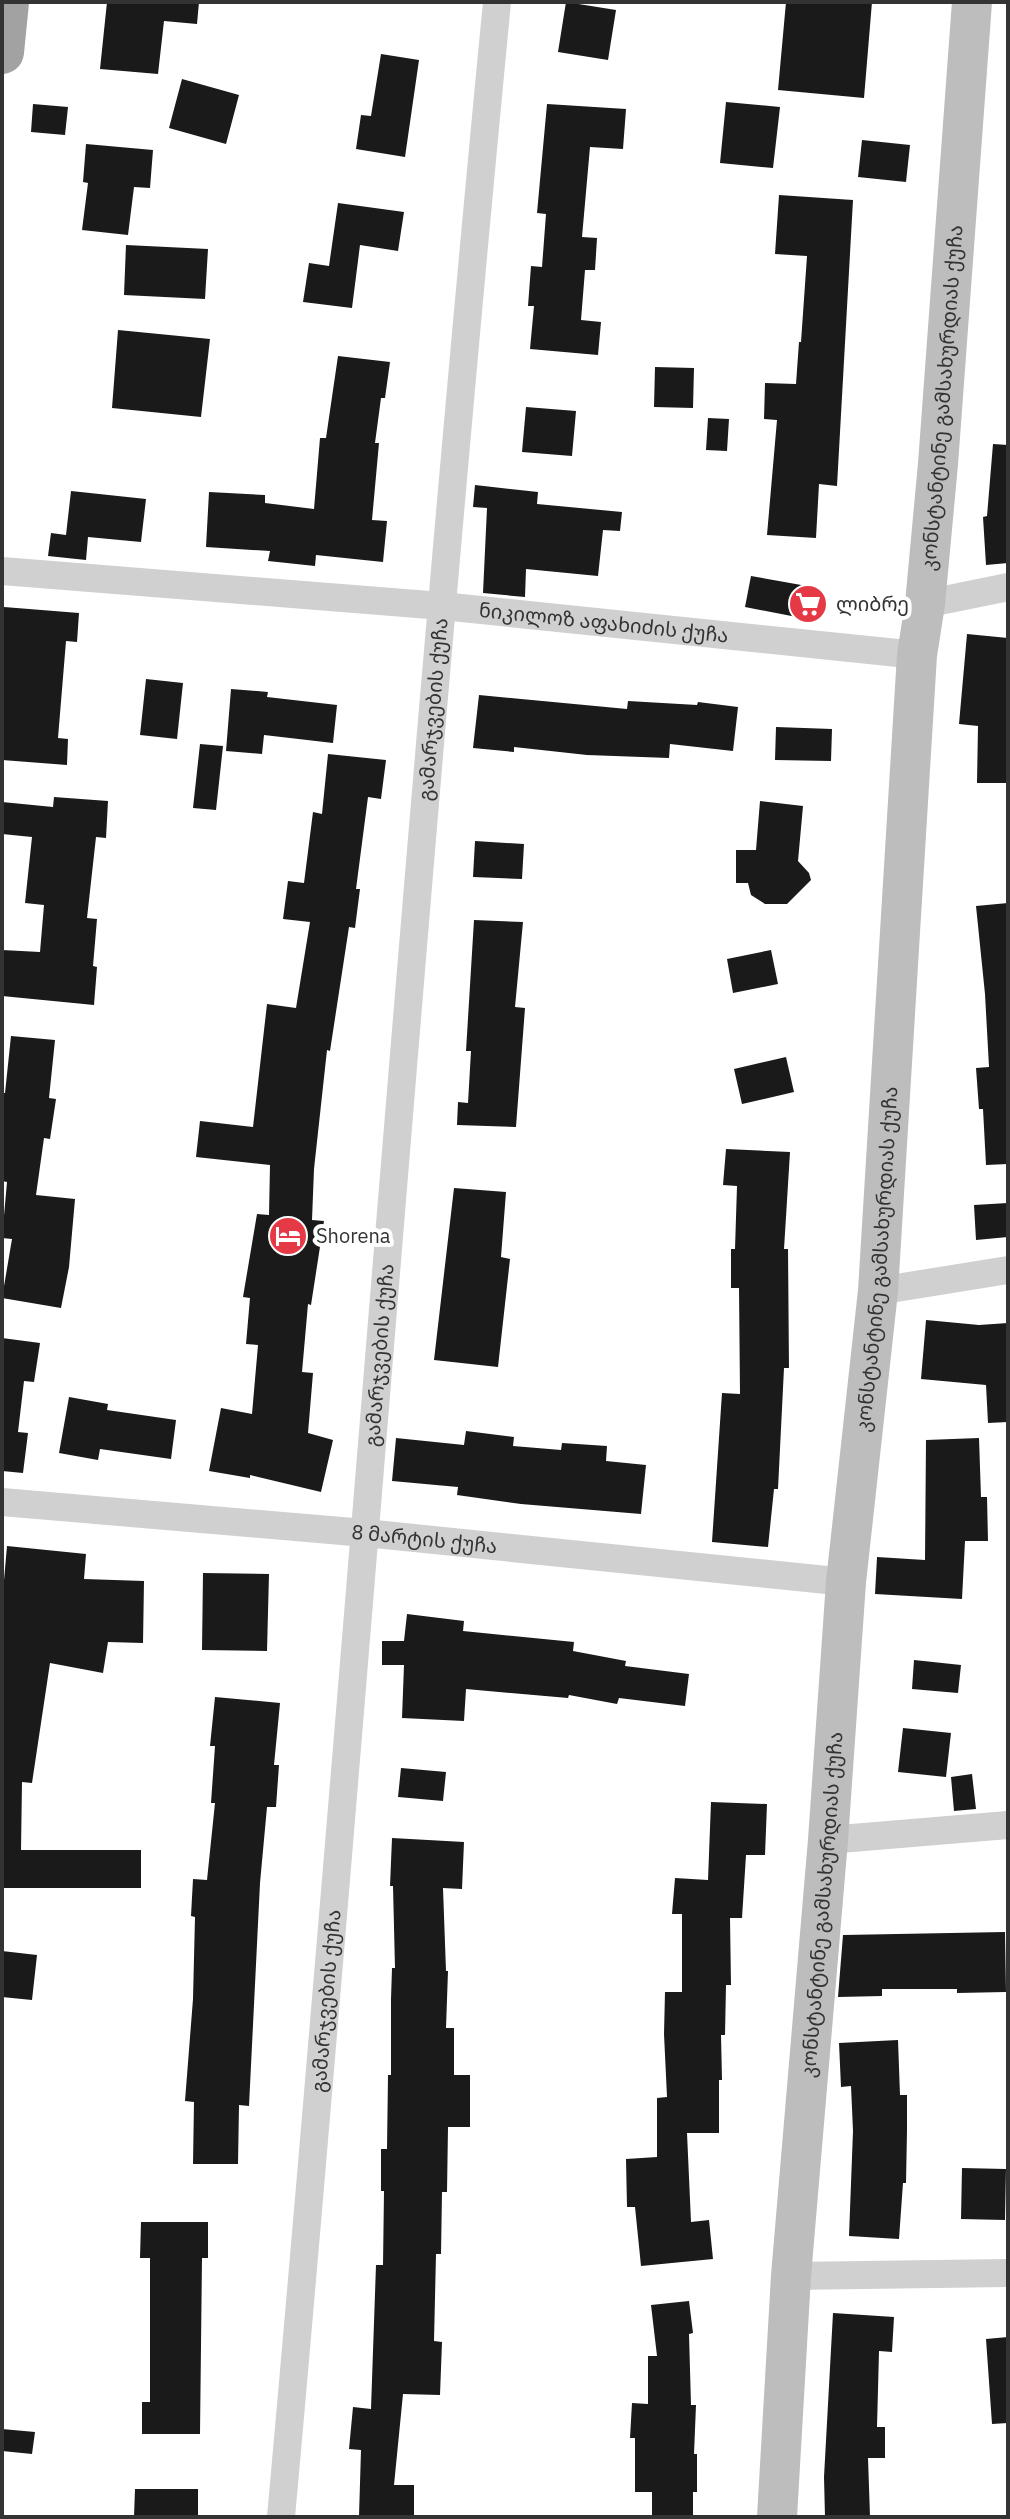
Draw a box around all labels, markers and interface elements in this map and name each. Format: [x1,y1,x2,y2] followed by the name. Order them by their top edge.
[914,224,969,572] street label: კონსტანტინე გამსახურდიას ქუჩა
[787,583,829,625] supermarket icon: ლიბრე
[836,590,909,617] place label: ლიბრე
[478,596,730,648] street label: ნიკილოზ აფახიძის ქუჩა
[411,617,454,802] street label: გამარჯვების ქუჩა
[849,1085,904,1433] street label: კონსტანტინე გამსახურდიას ქუჩა
[267,1215,309,1257] hotel icon: Shorena
[316,1222,391,1249] place label: Shorena
[358,1263,400,1448] street label: გამარჯვების ქუჩა
[350,1518,499,1559] street label: 8 მარტის ქუჩა
[794,1731,849,2079] street label: კონსტანტინე გამსახურდიას ქუჩა
[304,1908,347,2094] street label: გამარჯვების ქუჩა

